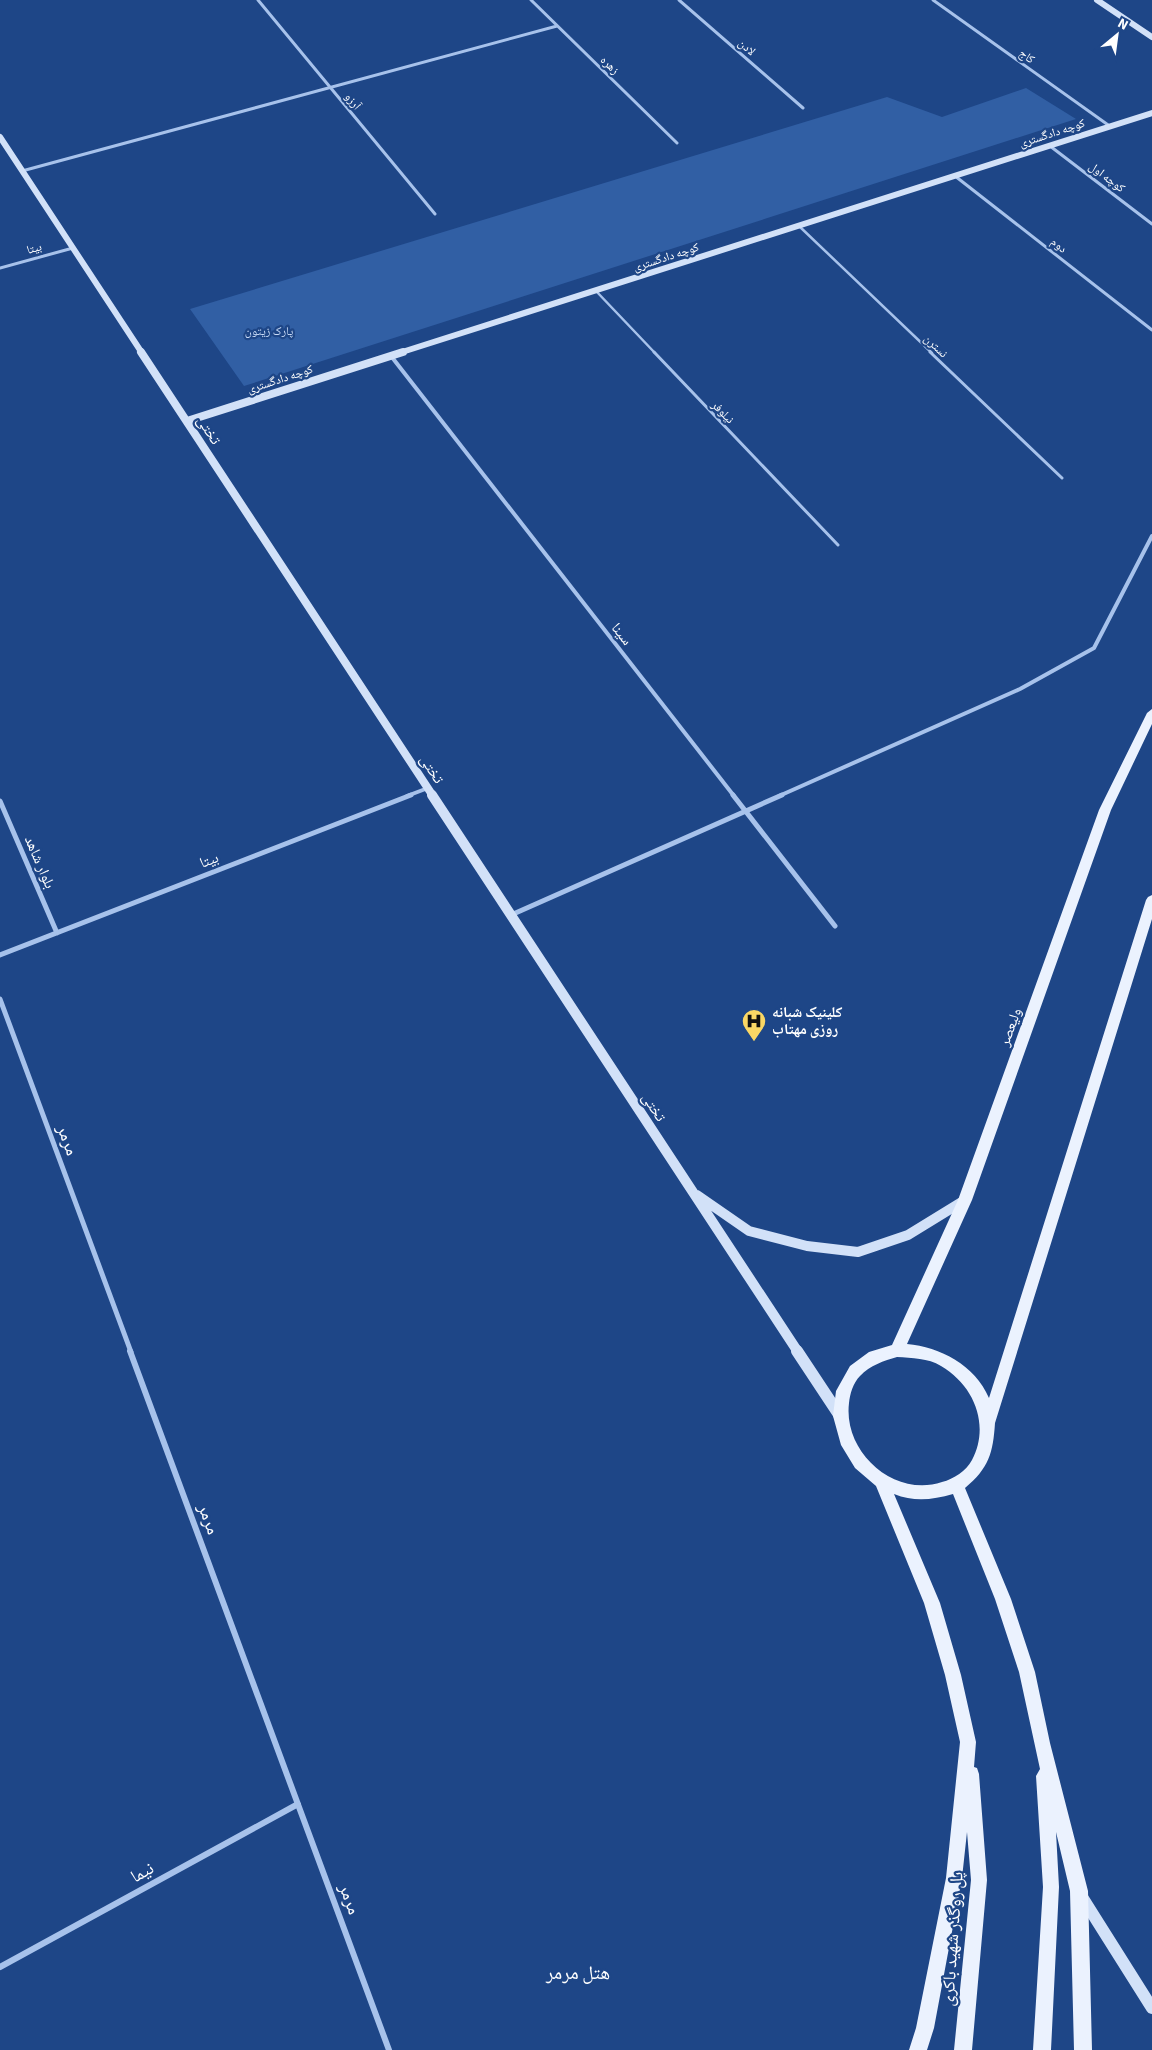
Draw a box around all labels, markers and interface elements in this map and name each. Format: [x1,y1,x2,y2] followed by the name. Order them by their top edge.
[1092,10,1142,60] north arrow
[1114,14,1132,36] text: N
[734,35,759,60] street label: لادن
[1015,45,1038,68] street label: کاج
[596,52,623,79] street label: زهره
[340,89,365,114] street label: آرزو
[1017,115,1087,152] street label: کوچه دادگستری
[1085,158,1128,197] street label: کوچه اول
[1047,234,1070,257] street label: دوم
[25,238,44,259] street label: بیتا
[631,239,701,276] street label: کوچه دادگستری
[245,323,294,340] park label: پارک زیتون
[920,331,951,362] street label: نسترن
[245,361,315,398] street label: کوچه دادگستری
[707,396,738,428] street label: نیلوفر
[191,412,226,449] street label: تختى
[606,619,637,650] street label: سینا
[414,751,449,788] street label: تختى
[19,833,60,892] street label: بلوار شاهد
[197,847,222,874] street label: بیتا
[772,1002,843,1040] place label: کلینیک شبانه روزی مهتاب
[993,1005,1027,1050] street label: ولیعصر
[741,1008,767,1042] hospital icon: کلینیک شبانه روزی مهتاب
[636,1089,671,1126] street label: تختى
[50,1120,85,1159] street label: مرمر
[191,1499,226,1538] street label: مرمر
[126,1856,159,1889] street label: نیما
[935,1871,970,2007] street label: پل روگذر شهید باکری
[332,1879,367,1918] street label: مرمر
[545,1960,610,1987] district label: هتل مرمر

